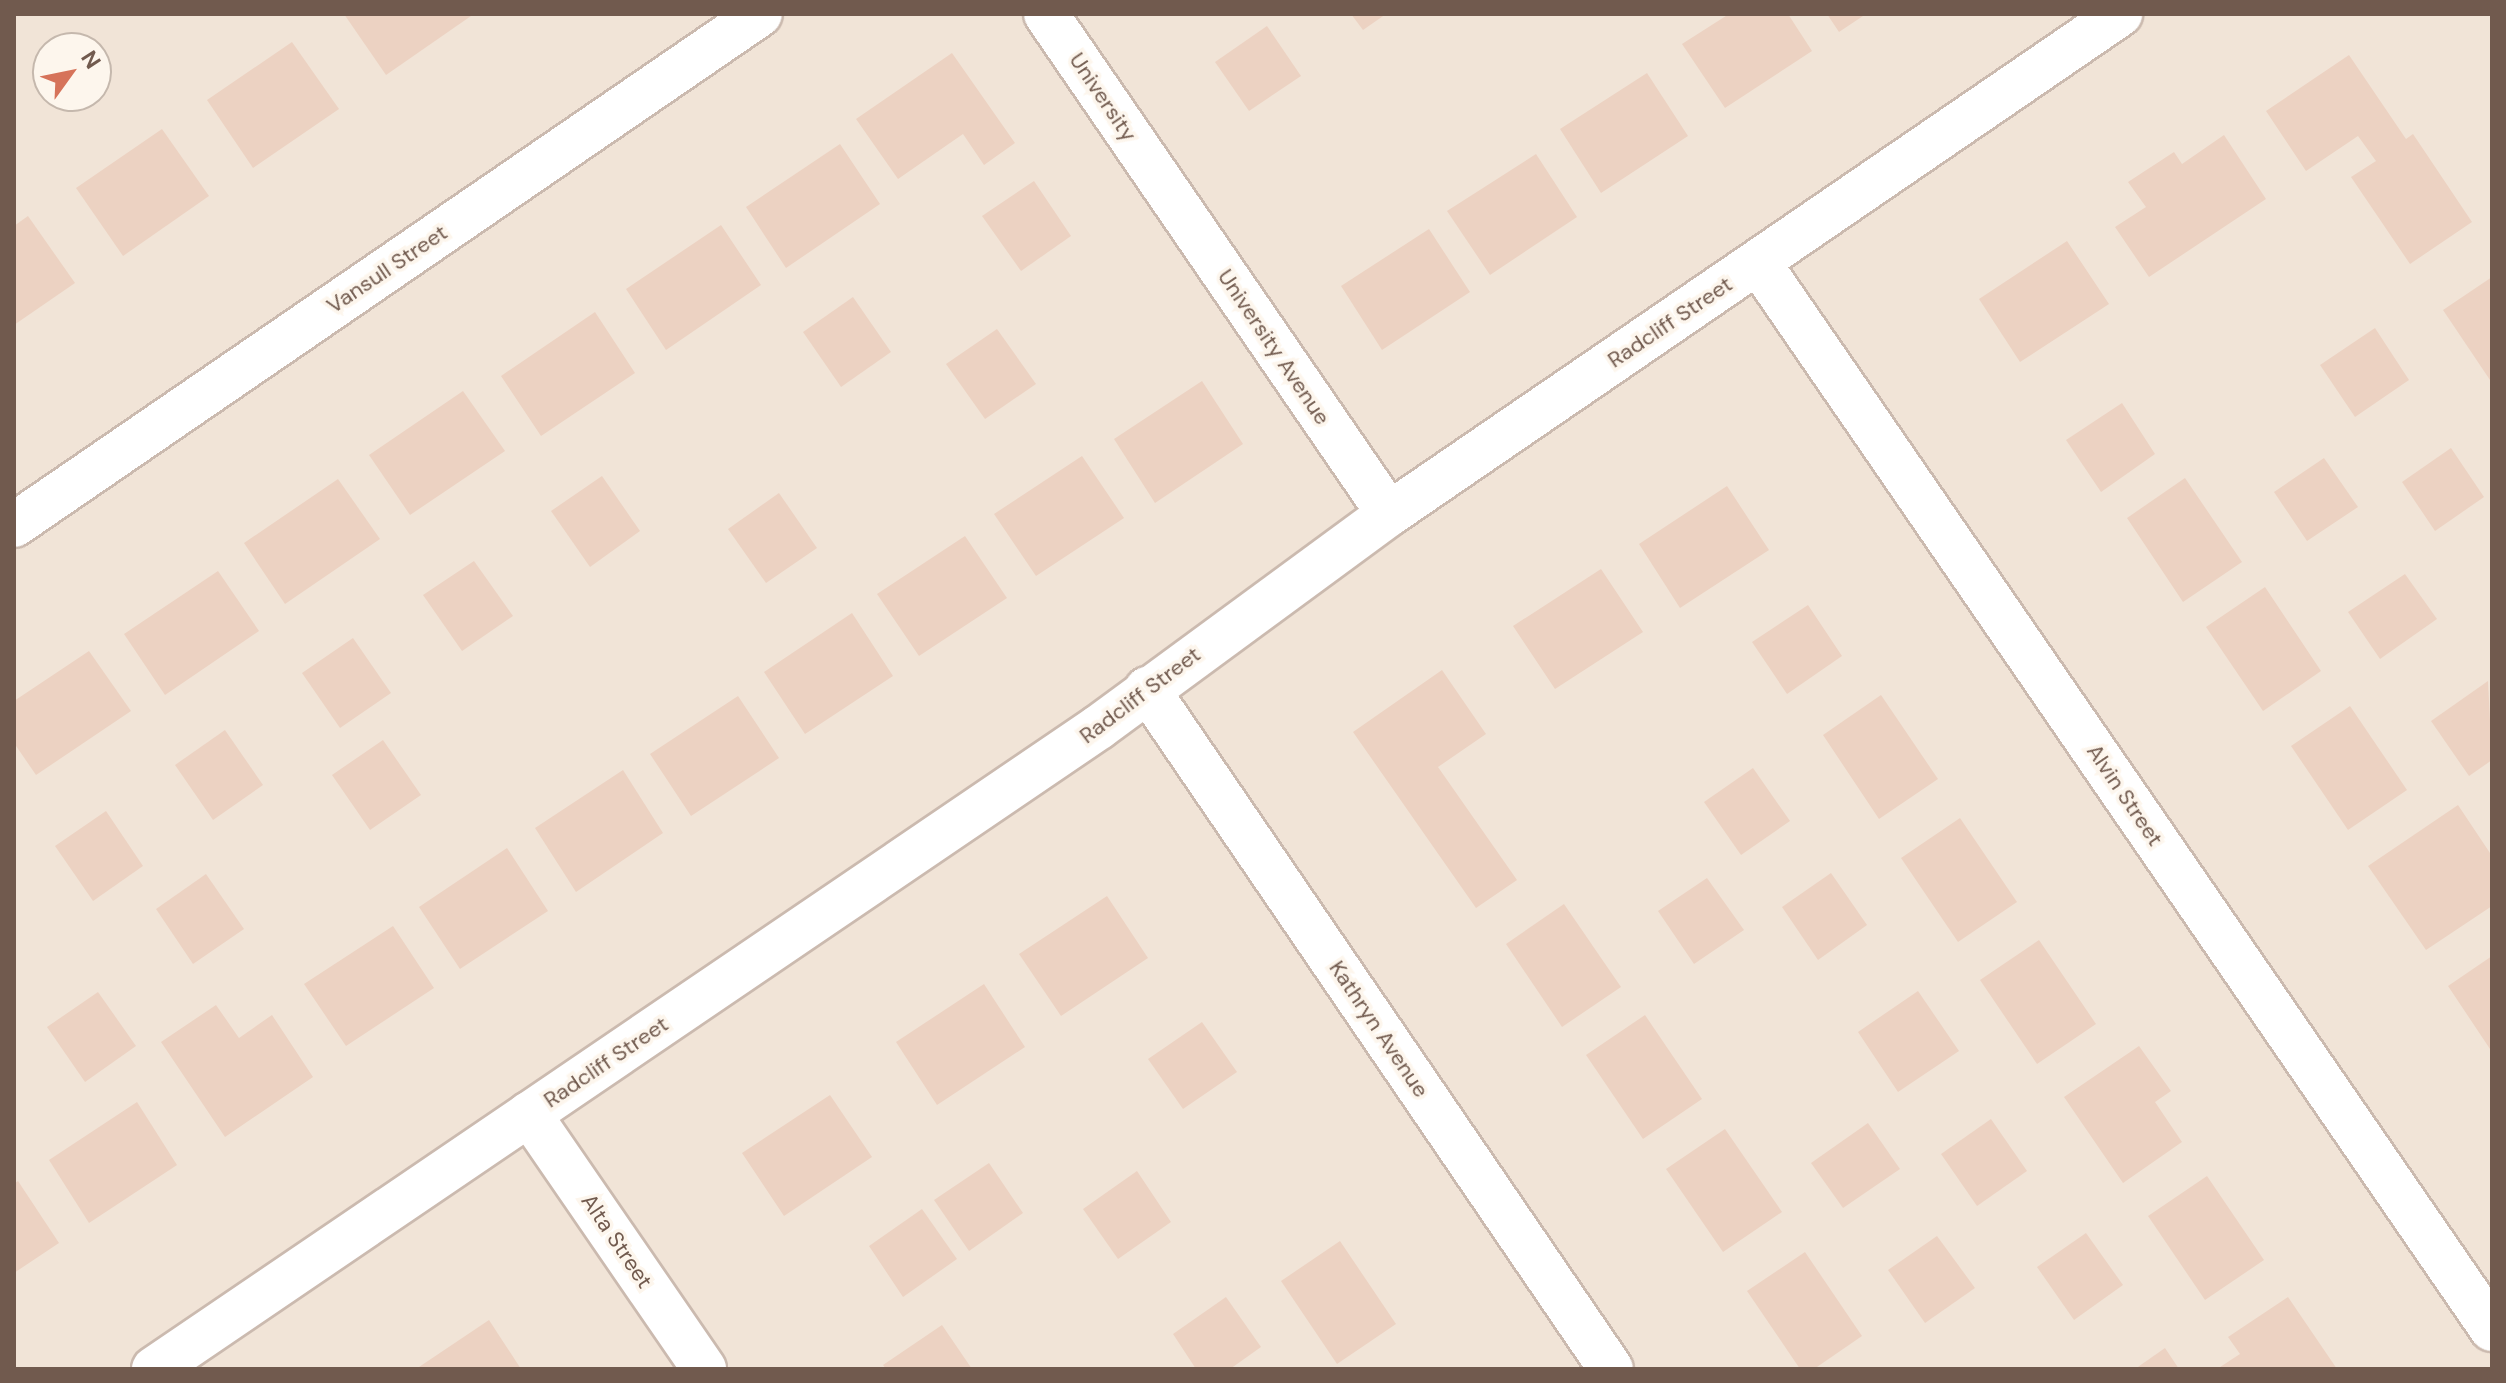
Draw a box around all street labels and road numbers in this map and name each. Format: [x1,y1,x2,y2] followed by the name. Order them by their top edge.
[1064,48,1142,146] street label: University
[322,219,452,319] street label: Vansull Street
[1212,264,1336,430] street label: University Avenue
[1603,271,1737,373] street label: Radcliff Street
[1074,641,1206,749] street label: Radcliff Street
[2081,739,2169,851] street label: Alvin Street
[1324,956,1434,1102] street label: Kathryn Avenue
[539,1011,673,1113] street label: Radcliff Street
[576,1189,658,1293] street label: Alta Street

